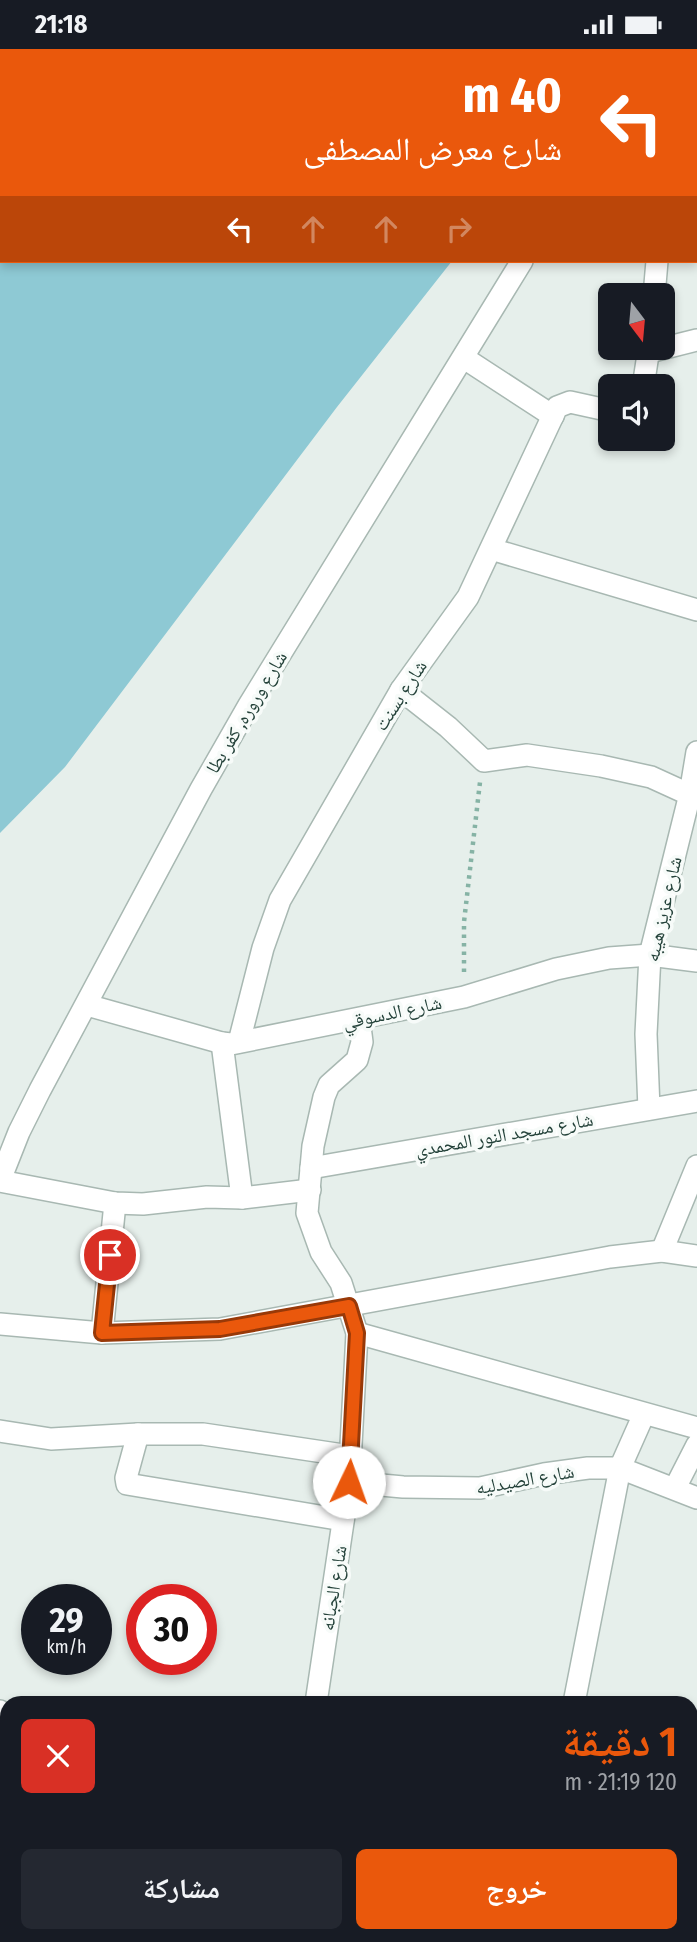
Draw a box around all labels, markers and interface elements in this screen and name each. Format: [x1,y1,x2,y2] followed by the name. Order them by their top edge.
[35,9,87,40] text: 21:18
[462,66,562,125] text: 40 m
[586,77,677,168] icon: left
[303,130,562,168] text: شارع معرض المصطفى
[221,210,259,248] icon: left
[294,210,332,248] icon: ahead
[367,210,405,248] icon: ahead
[440,210,478,248] icon: right
[598,283,676,361] north arrow
[598,283,675,451] map controls
[598,374,675,451] button: sound
[201,647,292,778] street label: شارع وروره, كفر بطا
[369,656,432,735] street label: شارع بسنت
[640,854,687,964] street label: شارع عزيز هيبه
[341,991,444,1038] street label: شارع الدسوقي
[413,1108,596,1165] street label: شارع مسجد النور المحمدي
[80,1225,140,1285] pin
[91,1236,129,1274] icon: arrive
[312,1445,386,1519] position arrow
[474,1460,576,1499] street label: شارع الصيدليه
[315,1544,352,1632] street label: شارع الجبانه
[126,1584,217,1675] speed limit sign: 30
[49,1599,84,1641] text: 29
[46,1636,87,1658] text: km/h
[562,1717,677,1767] text: 1 دقيقة
[21,1719,95,1793] button: close
[564,1768,677,1796] text: 120 m · 21:19
[21,1849,342,1929] button: مشاركة
[356,1849,677,1929] button: خروج

